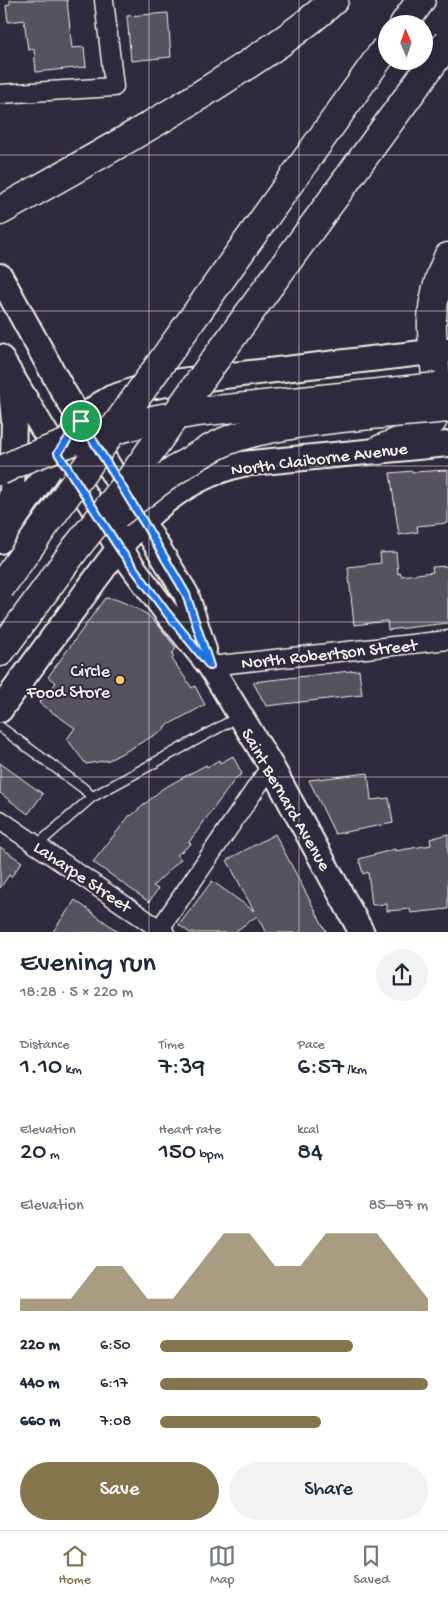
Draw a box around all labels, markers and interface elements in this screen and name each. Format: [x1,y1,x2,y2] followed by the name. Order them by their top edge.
[378,15,432,70] north arrow
[378,15,433,70] map controls
[60,400,102,442] pin
[67,407,95,435] icon: arrive
[230,439,410,482] street label: North Claiborne Avenue
[240,636,420,675] street label: North Robertson Street
[26,662,111,704] place label: Circle Food Store
[114,674,126,686] marker: Circle Food Store
[235,725,335,876] street label: Saint Bernard Avenue
[29,838,136,919] street label: Laharpe Street
[20,948,156,981] text: Evening run
[376,949,428,1001] button: share
[20,984,133,1003] text: 18:28 · 5 × 220 m
[20,1037,69,1054] text: Distance
[159,1037,184,1054] text: Time
[297,1037,325,1054] text: Pace
[20,1054,62,1083] text: 1.10
[159,1054,205,1083] text: 7:39
[297,1054,344,1083] text: 6:57
[62,1062,82,1079] text: km
[344,1062,367,1079] text: /km
[20,1122,76,1139] text: Elevation
[159,1122,221,1139] text: Heart rate
[297,1122,319,1139] text: kcal
[20,1139,46,1168] text: 20
[159,1139,196,1168] text: 150
[297,1139,323,1168] text: 84
[46,1147,60,1164] text: m
[196,1147,224,1164] text: bpm
[20,1197,84,1216] text: Elevation
[369,1197,428,1216] text: 85–87 m
[20,1337,60,1356] text: 220 m
[100,1337,131,1356] text: 6:50
[20,1375,59,1394] text: 440 m
[100,1375,128,1394] text: 6:17
[20,1413,60,1432] text: 660 m
[100,1413,131,1432] text: 7:08
[20,1462,219,1520] button: Save
[229,1462,428,1520] button: Share
[59,1542,91,1589] tab: Home
[208,1542,236,1589] tab: Map
[353,1542,389,1589] tab: Saved

